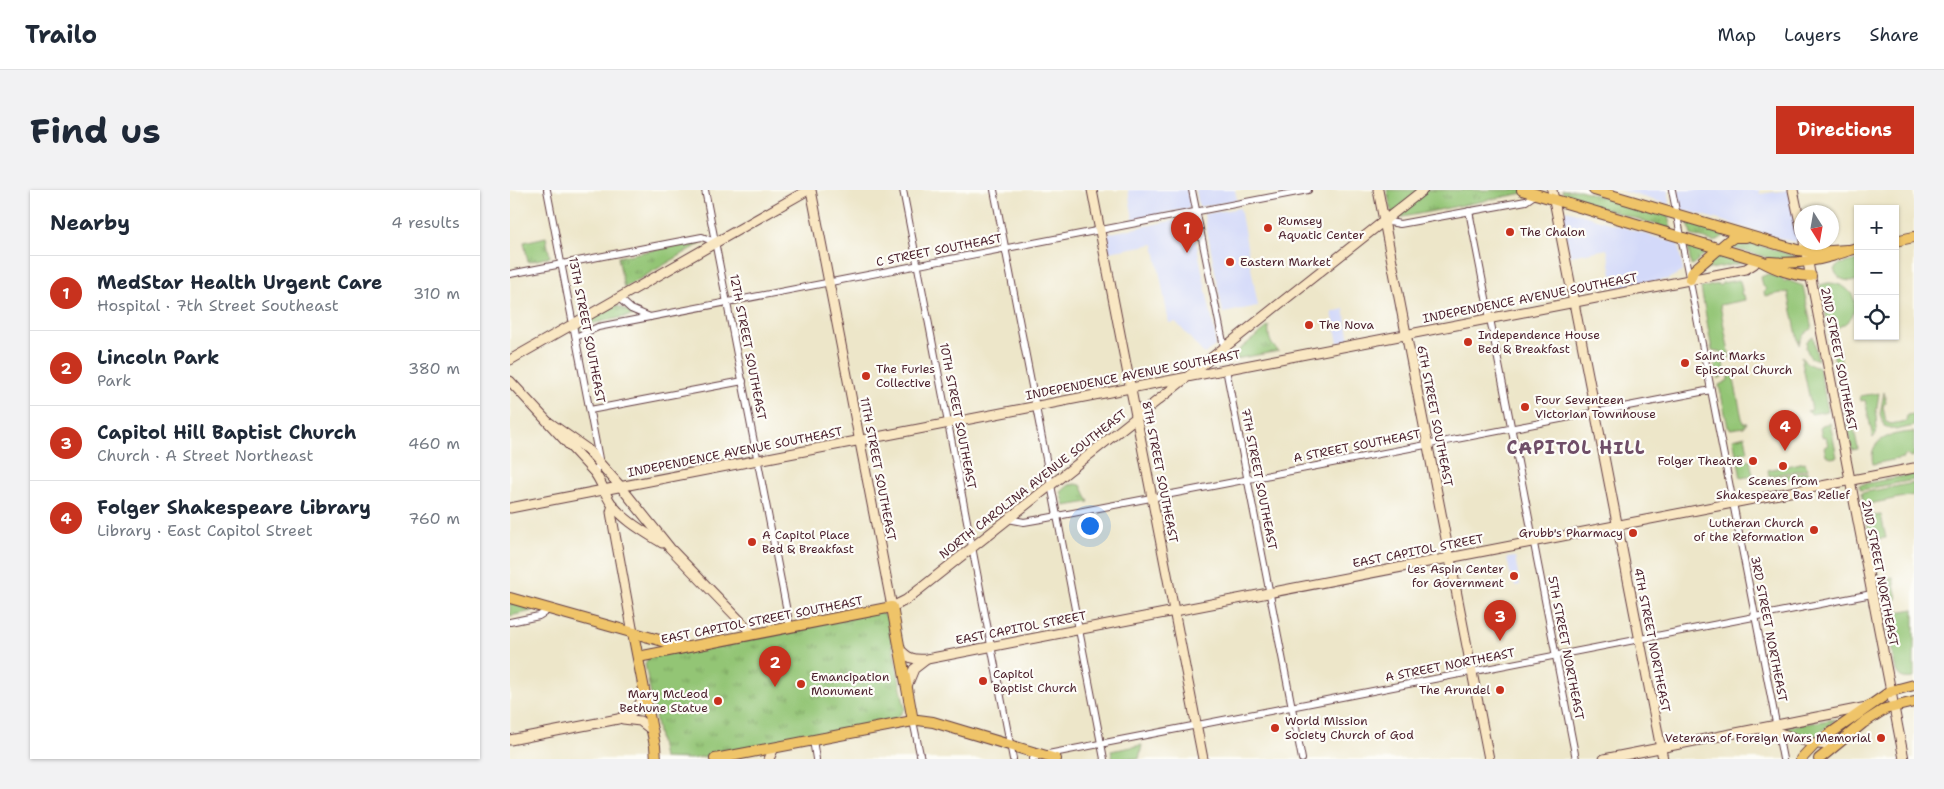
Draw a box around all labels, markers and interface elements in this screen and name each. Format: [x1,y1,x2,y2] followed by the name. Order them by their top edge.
[25,19,97,51] text: Trailo
[1718,23,1756,47] text: Map
[1784,23,1841,47] text: Layers
[1869,23,1919,47] text: Share
[1776,106,1914,154] button: Directions
[30,107,161,154] text: Find us
[1794,205,1839,250] north arrow
[1854,205,1899,340] map controls
[1854,205,1899,250] button: +
[50,209,130,237] text: Nearby
[391,212,460,233] text: 4 results
[1171,212,1203,253] pin: 1
[1278,213,1365,243] place label: Rumsey Aquatic Center
[1262,222,1274,234] marker: Rumsey Aquatic Center
[1520,224,1585,240] place label: The Chalon
[1504,226,1516,238] marker: The Chalon
[875,230,1004,270] street label: C STREET SOUTHEAST
[1854,250,1899,295] button: −
[1240,254,1331,270] place label: Eastern Market
[565,256,609,405] street label: 13TH STREET SOUTHEAST
[1224,256,1236,268] marker: Eastern Market
[1421,269,1639,327] street label: INDEPENDENCE AVENUE SOUTHEAST
[97,270,383,295] text: MedStar Health Urgent Care
[726,273,770,422] street label: 12TH STREET SOUTHEAST
[62,283,70,304] text: 1
[413,283,460,304] text: 310 m
[1817,286,1861,433] street label: 2ND STREET SOUTHEAST
[97,295,339,316] text: Hospital · 7th Street Southeast
[1854,295,1899,340] button: locate
[1319,317,1374,333] place label: The Nova
[1303,319,1315,331] marker: The Nova
[1478,327,1600,357] place label: Independence House Bed & Breakfast
[1462,336,1474,348] marker: Independence House Bed & Breakfast
[936,341,980,491] street label: 10TH STREET SOUTHEAST
[1413,344,1457,489] street label: 6TH STREET SOUTHEAST
[97,345,219,370] text: Lincoln Park
[1024,346,1242,404] street label: INDEPENDENCE AVENUE SOUTHEAST
[1695,348,1792,378] place label: Saint Marks Episcopal Church
[1679,357,1691,369] marker: Saint Marks Episcopal Church
[60,358,72,379] text: 2
[408,358,460,379] text: 380 m
[876,361,935,391] place label: The Furies Collective
[97,370,131,391] text: Park
[860,370,872,382] marker: The Furies Collective
[1535,392,1656,422] place label: Four Seventeen Victorian Townhouse
[856,396,900,543] street label: 11TH STREET SOUTHEAST
[1138,400,1182,545] street label: 8TH STREET SOUTHEAST
[1519,401,1531,413] marker: Four Seventeen Victorian Townhouse
[936,405,1131,562] street label: NORTH CAROLINA AVENUE SOUTHEAST
[1237,407,1281,552] street label: 7TH STREET SOUTHEAST
[1769,410,1801,451] pin: 4
[97,420,356,445] text: Capitol Hill Baptist Church
[626,423,844,481] street label: INDEPENDENCE AVENUE SOUTHEAST
[1292,426,1423,466] street label: A STREET SOUTHEAST
[60,433,72,454] text: 3
[408,433,460,454] text: 460 m
[1507,436,1645,460] district label: CAPITOL HILL
[97,445,313,466] text: Church · A Street Northeast
[1657,453,1743,469] place label: Folger Theatre
[1747,455,1759,467] marker: Folger Theatre
[1777,460,1789,472] marker: Scenes from Shakespeare Bas Relief
[1716,473,1851,503] place label: Scenes from Shakespeare Bas Relief
[97,495,371,520] text: Folger Shakespeare Library
[1858,498,1902,648] street label: 2ND STREET NORTHEAST
[60,508,72,529] text: 4
[408,508,460,529] text: 760 m
[1077,513,1103,539] your location
[1694,515,1804,545] place label: Lutheran Church of the Reformation
[97,520,313,541] text: Library · East Capitol Street
[1808,524,1820,536] marker: Lutheran Church of the Reformation
[1519,525,1623,541] place label: Grubb's Pharmacy
[762,527,854,557] place label: A Capitol Place Bed & Breakfast
[1627,527,1639,539] marker: Grubb's Pharmacy
[1351,530,1485,572] street label: EAST CAPITOL STREET
[746,536,758,548] marker: A Capitol Place Bed & Breakfast
[1747,555,1791,704] street label: 3RD STREET NORTHEAST
[1407,561,1504,591] place label: Les Aspin Center for Government
[1630,566,1674,714] street label: 4TH STREET NORTHEAST
[1508,570,1520,582] marker: Les Aspin Center for Government
[1544,575,1588,722] street label: 5TH STREET NORTHEAST
[660,592,865,647] street label: EAST CAPITOL STREET SOUTHEAST
[1484,600,1516,641] pin: 3
[954,607,1088,649] street label: EAST CAPITOL STREET
[1384,644,1517,685] street label: A STREET NORTHEAST
[759,646,791,687] pin: 2
[993,666,1077,696] place label: Capitol Baptist Church
[811,669,889,699] place label: Emancipation Monument
[977,675,989,687] marker: Capitol Baptist Church
[795,678,807,690] marker: Emancipation Monument
[1419,682,1490,698] place label: The Arundel
[1494,684,1506,696] marker: The Arundel
[620,686,708,716] place label: Mary McLeod Bethune Statue
[712,695,724,707] marker: Mary McLeod Bethune Statue
[1285,713,1414,743] place label: World Mission Society Church of God
[1269,722,1281,734] marker: World Mission Society Church of God
[1665,730,1871,746] place label: Veterans of Foreign Wars Memorial
[1875,732,1887,744] marker: Veterans of Foreign Wars Memorial

